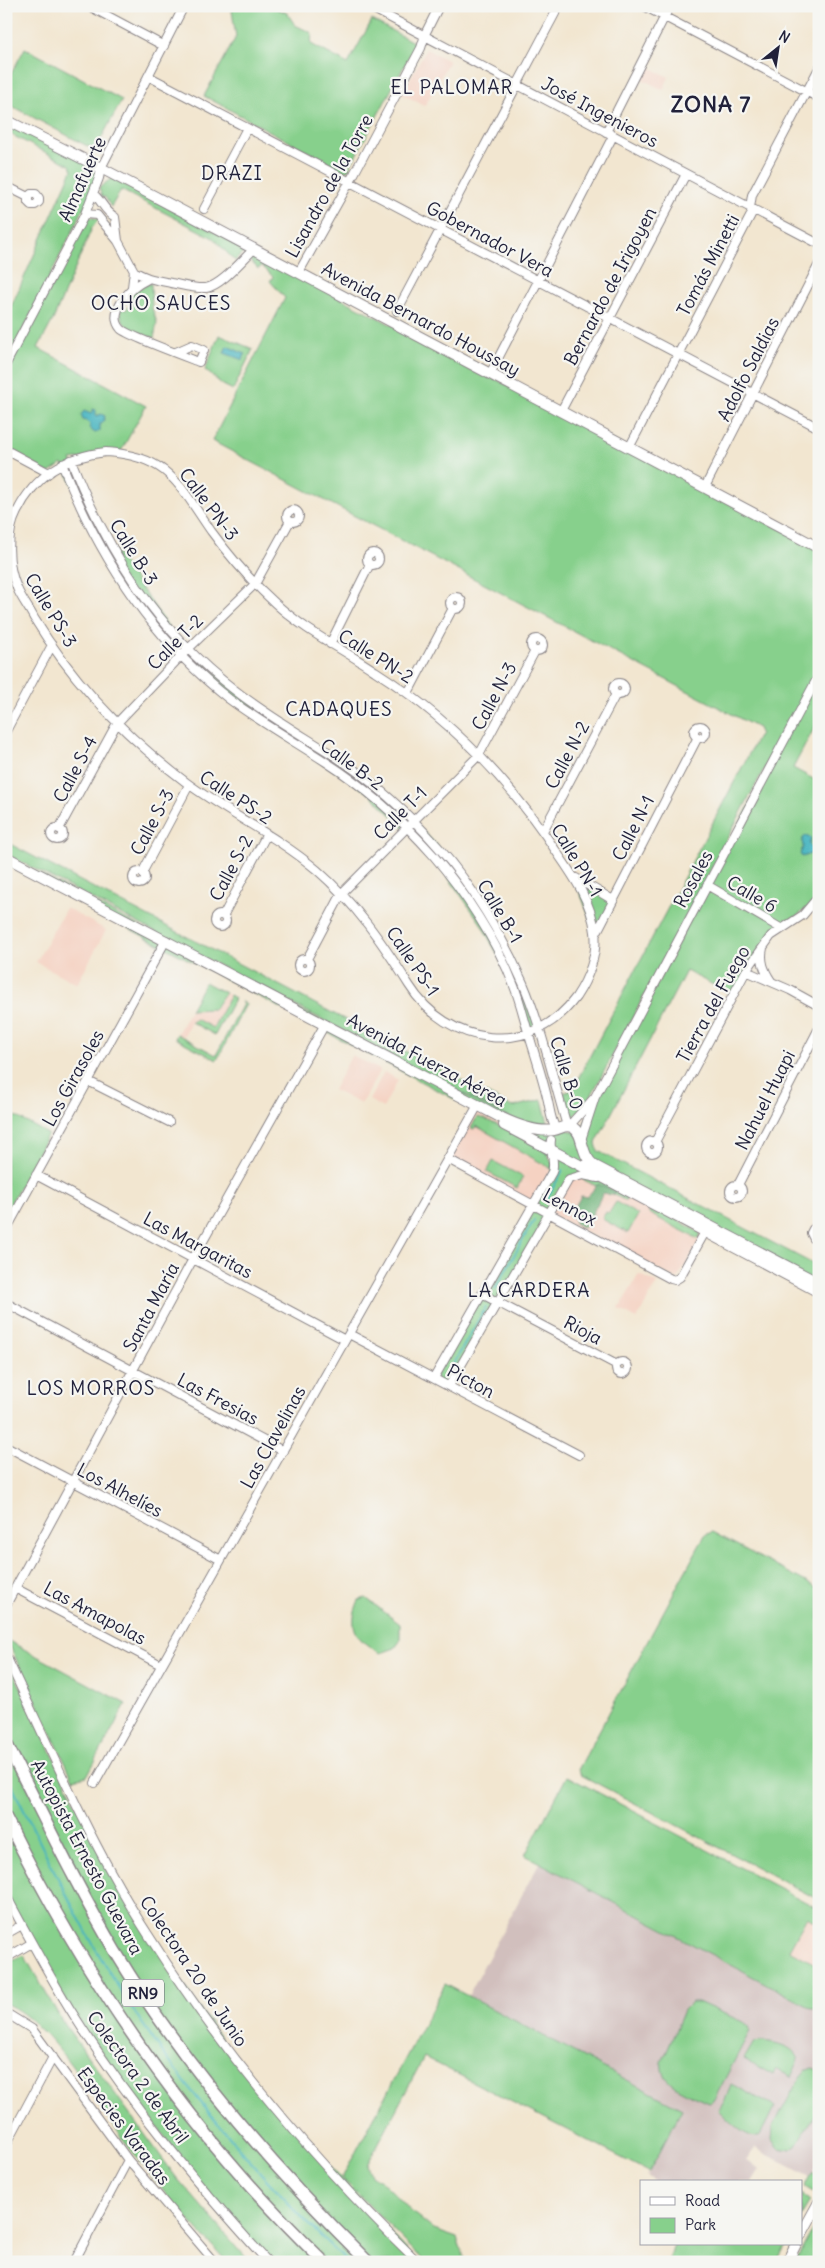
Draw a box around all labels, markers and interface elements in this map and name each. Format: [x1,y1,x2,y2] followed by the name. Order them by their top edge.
[752,22,802,72] north arrow
[776,27,793,47] text: N
[538,72,662,152] street label: José Ingenieros
[390,75,514,99] district label: EL PALOMAR
[671,90,751,118] district label: ZONA 7
[280,110,378,262] street label: Lisandro de la Torre
[53,133,111,225] street label: Almafuerte
[201,161,263,185] district label: DRAZI
[422,196,558,282] street label: Gobernador Vera
[559,203,661,369] street label: Bernardo de Irigoyen
[672,210,744,320] street label: Tomás Minetti
[318,257,524,381] street label: Avenida Bernardo Houssay
[91,291,231,315] district label: OCHO SAUCES
[712,313,784,425] street label: Adolfo Saldias
[174,463,244,545] street label: Calle PN-3
[105,515,163,589] street label: Calle B-3
[20,569,82,651] street label: Calle PS-3
[142,609,208,675] street label: Calle T-2
[334,624,418,688] street label: Calle PN-2
[466,658,522,734] street label: Calle N-3
[285,697,393,721] district label: CADAQUES
[540,717,594,793] street label: Calle N-2
[48,732,102,806] street label: Calle S-4
[316,733,388,795] street label: Calle B-2
[195,765,277,829] street label: Calle PS-2
[368,781,432,845] street label: Calle T-1
[125,785,179,859] street label: Calle S-3
[607,791,659,865] street label: Calle N-1
[546,819,608,901] street label: Calle PN-1
[204,831,258,905] street label: Calle S-2
[668,846,718,912] street label: Rosales
[723,870,781,918] street label: Calle 6
[472,875,528,947] street label: Calle B-1
[381,922,445,1000] street label: Calle PS-1
[671,941,755,1067] street label: Tierra del Fuego
[343,1008,511,1112] street label: Avenida Fuerza Aérea
[37,1026,109,1130] street label: Los Girasoles
[545,1034,589,1112] street label: Calle B-0
[730,1046,800,1154] street label: Nahuel Huapi
[539,1183,601,1231] street label: Lennox
[139,1207,257,1283] street label: Las Margaritas
[118,1259,184,1355] street label: Santa María
[468,1278,590,1302] district label: LA CARDERA
[560,1310,606,1350] street label: Rioja
[443,1359,499,1403] street label: Picton
[173,1368,263,1430] street label: Las Fresias
[27,1376,155,1400] district label: LOS MORROS
[235,1382,311,1492] street label: Las Clavelinas
[73,1458,167,1522] street label: Los Alhelíes
[40,1576,150,1650] street label: Las Amapolas
[26,1756,148,1958] street label: Autopista Ernesto Guevara
[135,1891,253,2051] street label: Colectora 20 de Junio
[122,1980,164,2006] road number: RN9
[82,2006,194,2148] street label: Colectora 2 de Abril
[72,2063,176,2189] street label: Especies Varadas
[640,2180,802,2246] legend
[685,2191,720,2210] text: Road
[685,2215,716,2234] text: Park

